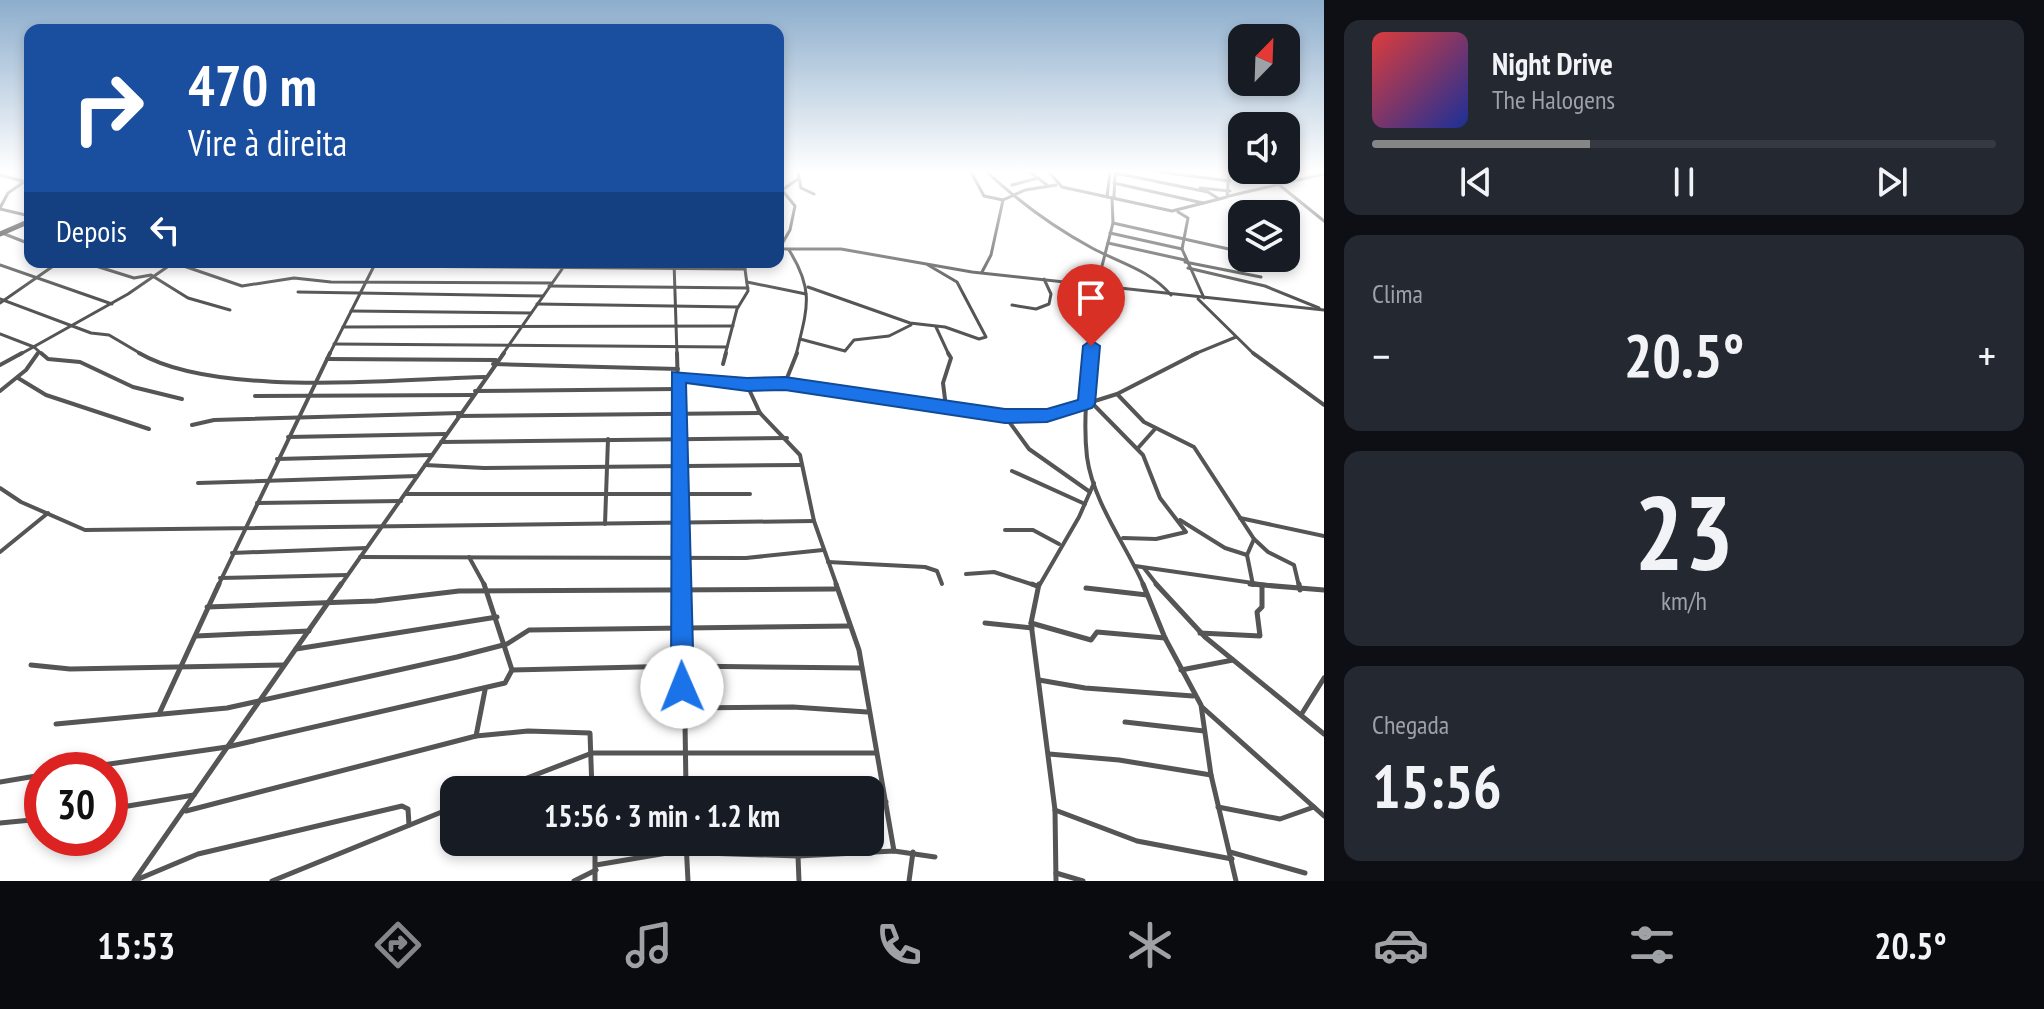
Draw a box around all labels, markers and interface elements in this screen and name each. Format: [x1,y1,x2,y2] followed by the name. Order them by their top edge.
[1228,24,1300,96] north arrow
[1228,24,1300,272] map controls
[1492,44,1613,83] text: Night Drive
[188,49,317,121] text: 470 m
[56,56,160,160] icon: right
[1492,83,1615,116] text: The Halogens
[1228,112,1300,184] button: sound
[188,119,347,166] text: Vire à direita
[1454,160,1498,204] icon: previous
[1662,160,1706,204] icon: pause
[1870,160,1914,204] icon: next
[1228,200,1300,272] button: layers
[143,208,187,252] icon: left
[56,211,127,250] text: Depois
[1057,264,1125,346] pin
[1069,276,1113,320] icon: arrive
[1372,277,1423,310] text: Clima
[1624,316,1744,394] text: 20.5°
[1372,327,1390,384] text: −
[1978,327,1996,384] text: +
[1634,464,1734,599] text: 23
[1661,584,1707,617] text: km/h
[640,645,724,729] position arrow
[1372,708,1449,741] text: Chegada
[1372,747,1502,825] text: 15:56
[24,752,128,856] speed limit sign: 30
[544,796,780,835] text: 15:56 · 3 min · 1.2 km
[370,917,426,973] icon: directions
[621,917,677,973] icon: music
[871,917,927,973] icon: phone
[1122,917,1178,973] icon: climate
[1373,917,1429,973] icon: car
[1624,917,1680,973] icon: filters
[97,922,175,969] text: 15:53
[1874,922,1947,969] text: 20.5°

